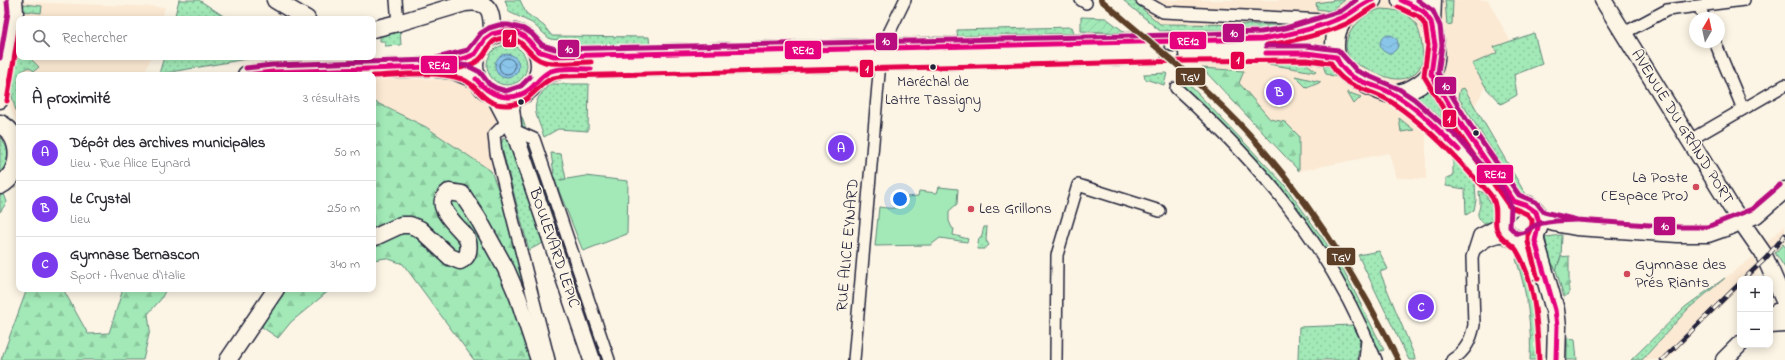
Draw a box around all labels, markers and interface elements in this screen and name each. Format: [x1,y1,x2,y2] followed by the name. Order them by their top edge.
[1689,12,1725,48] north arrow
[16,16,376,60] search box
[1222,23,1245,43] line badge: 10
[1230,26,1238,42] text: 10
[30,27,52,49] icon: search
[62,27,127,49] text: Rechercher
[502,29,517,48] line badge: 1
[508,31,512,47] text: 1
[1169,31,1207,50] line badge: RE12
[875,32,898,51] line badge: 10
[882,34,890,50] text: 10
[1176,34,1199,50] text: RE12
[557,39,580,58] line badge: 10
[784,40,822,60] line badge: RE12
[565,42,573,58] text: 10
[791,43,814,59] text: RE12
[1624,45,1740,209] street label: AVENUE DU GRAND PORT
[1230,51,1245,70] line badge: 1
[1236,53,1240,69] text: 1
[420,55,458,74] line badge: RE12
[427,58,450,74] text: RE12
[859,59,874,78] line badge: 1
[865,62,869,78] text: 1
[928,62,938,72] marker: Maréchal de Lattre Tassigny
[1175,67,1206,86] line badge: TGV
[1181,70,1200,86] text: TGV
[885,71,981,112] place label: Maréchal de Lattre Tassigny
[1434,76,1457,95] line badge: 10
[1266,77,1292,107] pin: B
[1442,79,1450,95] text: 10
[32,86,110,111] text: À proximité
[303,89,360,108] text: 3 résultats
[516,97,526,107] unlabelled marker
[1442,109,1457,128] line badge: 1
[1447,112,1451,128] text: 1
[1471,128,1481,138] unlabelled marker
[70,132,265,154] text: Dépôt des archives municipales
[828,133,854,163] pin: A
[41,143,49,162] text: A
[334,143,360,162] text: 50 m
[70,154,191,173] text: Lieu · Rue Alice Eynard
[1476,164,1514,184] line badge: RE12
[1602,166,1689,208] place label: La Poste (Espace Pro)
[1483,167,1506,183] text: RE12
[830,178,866,312] street label: RUE ALICE EYNARD
[1691,182,1701,192] marker: La Poste (Espace Pro)
[522,184,586,311] street label: BOULEVARD LEPIC
[70,188,131,210] text: Le Crystal
[890,189,910,209] your location
[979,197,1052,221] place label: Les Grillons
[41,199,49,218] text: B
[327,199,360,218] text: 250 m
[966,204,976,214] marker: Les Grillons
[70,210,90,229] text: Lieu
[1653,216,1676,236] line badge: 10
[1661,219,1669,235] text: 10
[70,244,199,266] text: Gymnase Bernascon
[1326,247,1356,266] line badge: TGV
[1332,250,1351,266] text: TGV
[1635,253,1727,295] place label: Gymnase des Prés Riants
[41,255,49,274] text: C
[330,255,360,274] text: 340 m
[70,266,185,285] text: Sport · Avenue d'Italie
[1622,269,1632,279] marker: Gymnase des Prés Riants
[1737,276,1773,348] map controls
[1737,276,1773,312] button: +
[1408,292,1434,322] pin: C
[1737,312,1773,348] button: −

